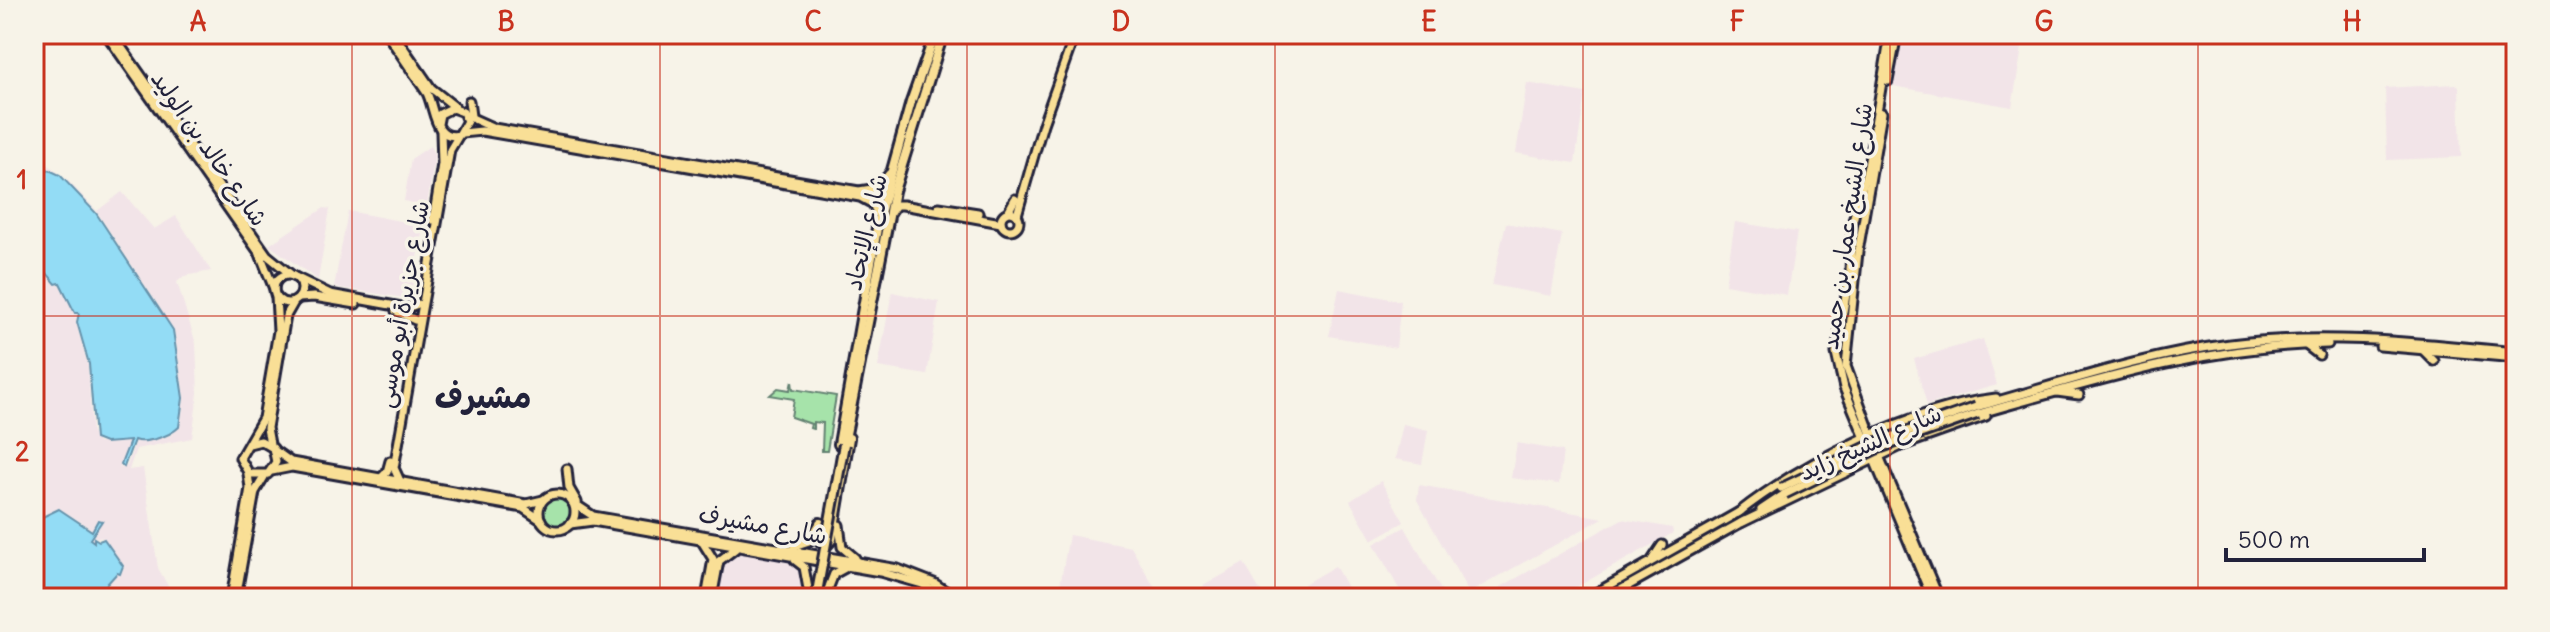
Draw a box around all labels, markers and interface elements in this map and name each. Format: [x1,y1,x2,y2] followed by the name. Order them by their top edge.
[190,5,207,38] text: A
[497,5,515,38] text: B
[804,5,822,38] text: C
[1112,5,1130,38] text: D
[1421,5,1437,38] text: E
[1730,5,1745,38] text: F
[2035,5,2054,38] text: G
[2343,5,2361,38] text: H
[143,64,275,233] street label: شارع خالد بن الوليد
[1814,101,1881,352] street label: شارع الشيخ عمار بن حميد
[17,163,27,196] text: 1
[837,171,896,294] street label: شارع الإتحاد
[369,198,438,411] street label: شارع جزيرة أبو موسى
[435,376,531,417] district label: مشيرف
[1794,397,1947,490] street label: شارع الشيخ زايد
[15,435,29,468] text: 2
[696,498,830,553] street label: شارع مشيرف
[2226,512,2424,562] scale bar
[2238,524,2310,554] text: 500 m

